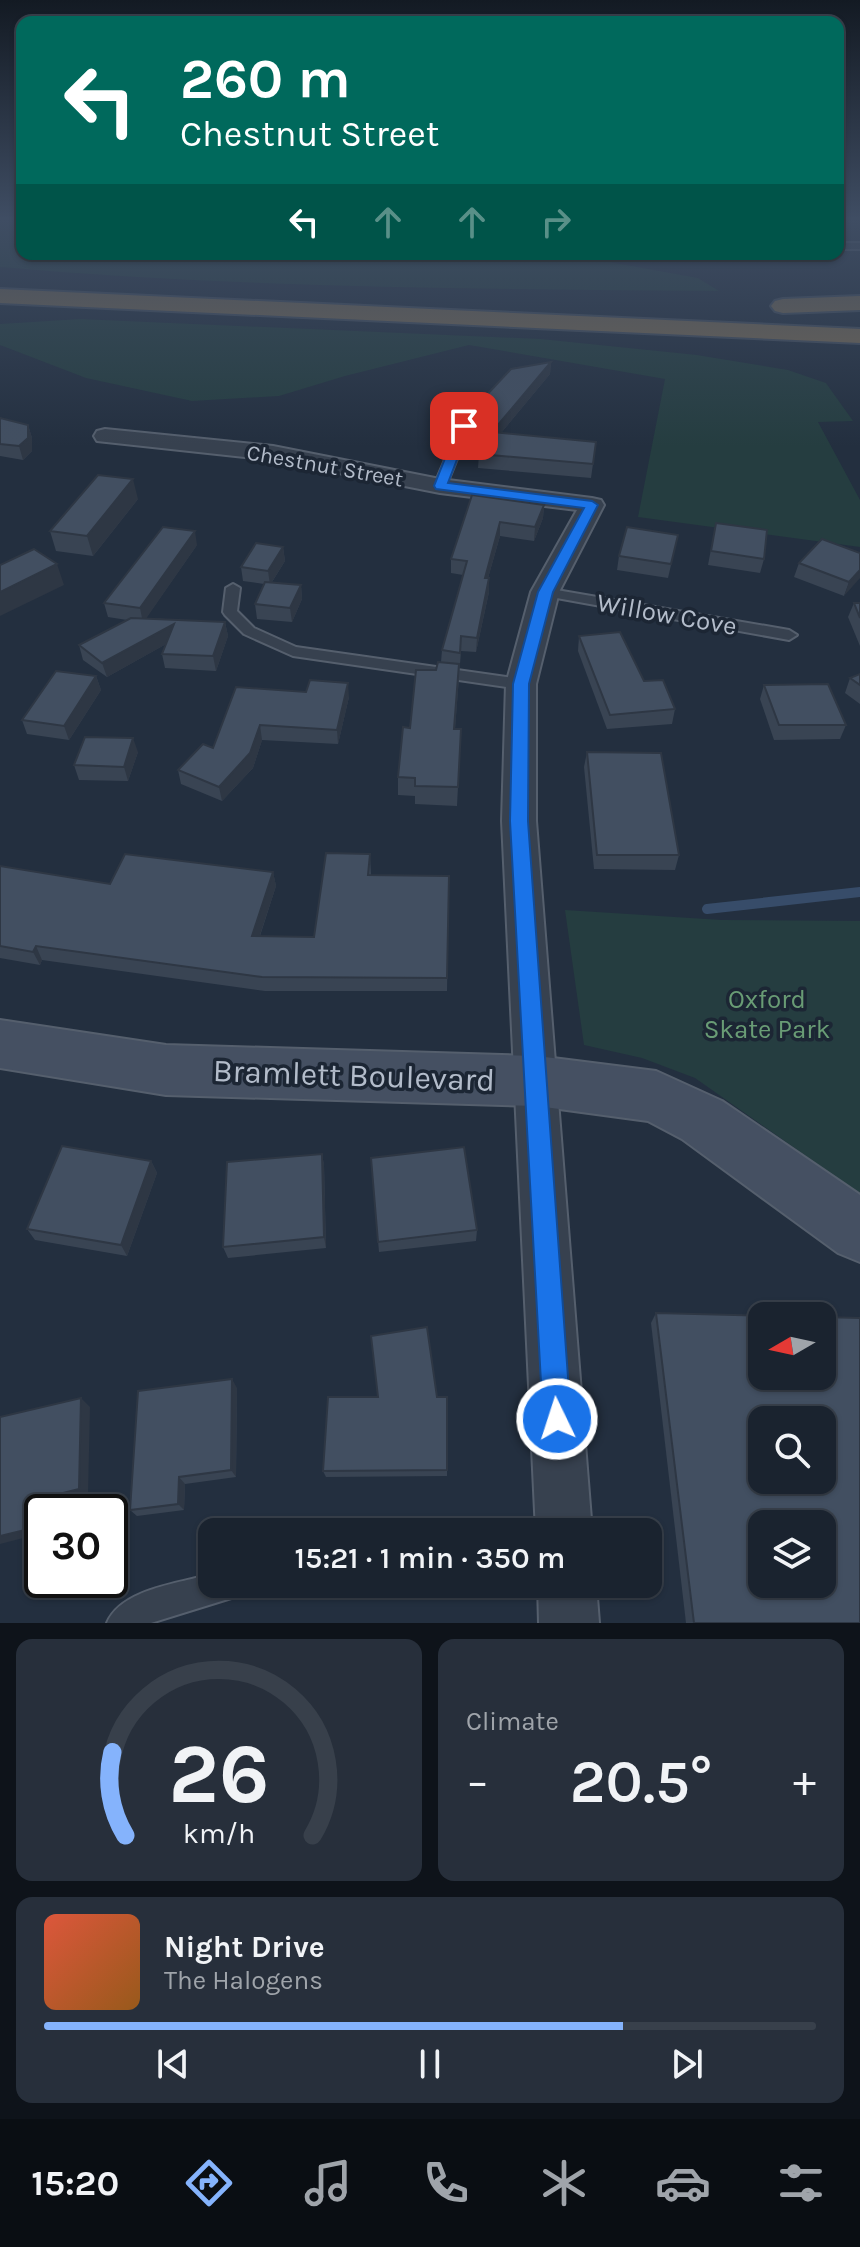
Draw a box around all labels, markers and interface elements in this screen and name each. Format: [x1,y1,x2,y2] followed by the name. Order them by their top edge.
[180,46,351,111] text: 260 m
[48,48,152,152] icon: left
[180,113,439,155] text: Chestnut Street
[282,200,326,244] icon: left
[366,200,410,244] icon: ahead
[450,200,494,244] icon: ahead
[534,200,578,244] icon: right
[430,392,498,460] pin
[442,404,486,448] icon: arrive
[245,439,405,493] street label: Chestnut Street
[595,587,739,642] street label: Willow Cove
[704,984,830,1045] park label: Oxford Skate Park
[212,1052,496,1099] street label: Bramlett Boulevard
[748,1302,836,1390] north arrow
[748,1302,836,1598] map controls
[515,1377,599,1461] position arrow
[748,1406,836,1494] button: search
[24,1494,128,1598] speed limit sign: 30
[748,1510,836,1598] button: layers
[295,1540,565,1576] text: 15:21 · 1 min · 350 m
[466,1706,559,1737] text: Climate
[169,1726,269,1823] text: 26
[570,1747,712,1817] text: 20.5°
[466,1756,489,1807] text: −
[793,1756,816,1807] text: +
[183,1817,255,1850] text: km/h
[164,1929,325,1965] text: Night Drive
[164,1965,323,1996] text: The Halogens
[151,2042,195,2086] icon: previous
[408,2042,452,2086] icon: pause
[665,2042,709,2086] icon: next
[181,2155,237,2211] icon: directions
[300,2155,356,2211] icon: music
[418,2155,474,2211] icon: phone
[536,2155,592,2211] icon: climate
[655,2155,711,2211] icon: car
[773,2155,829,2211] icon: filters
[31,2162,119,2204] text: 15:20

